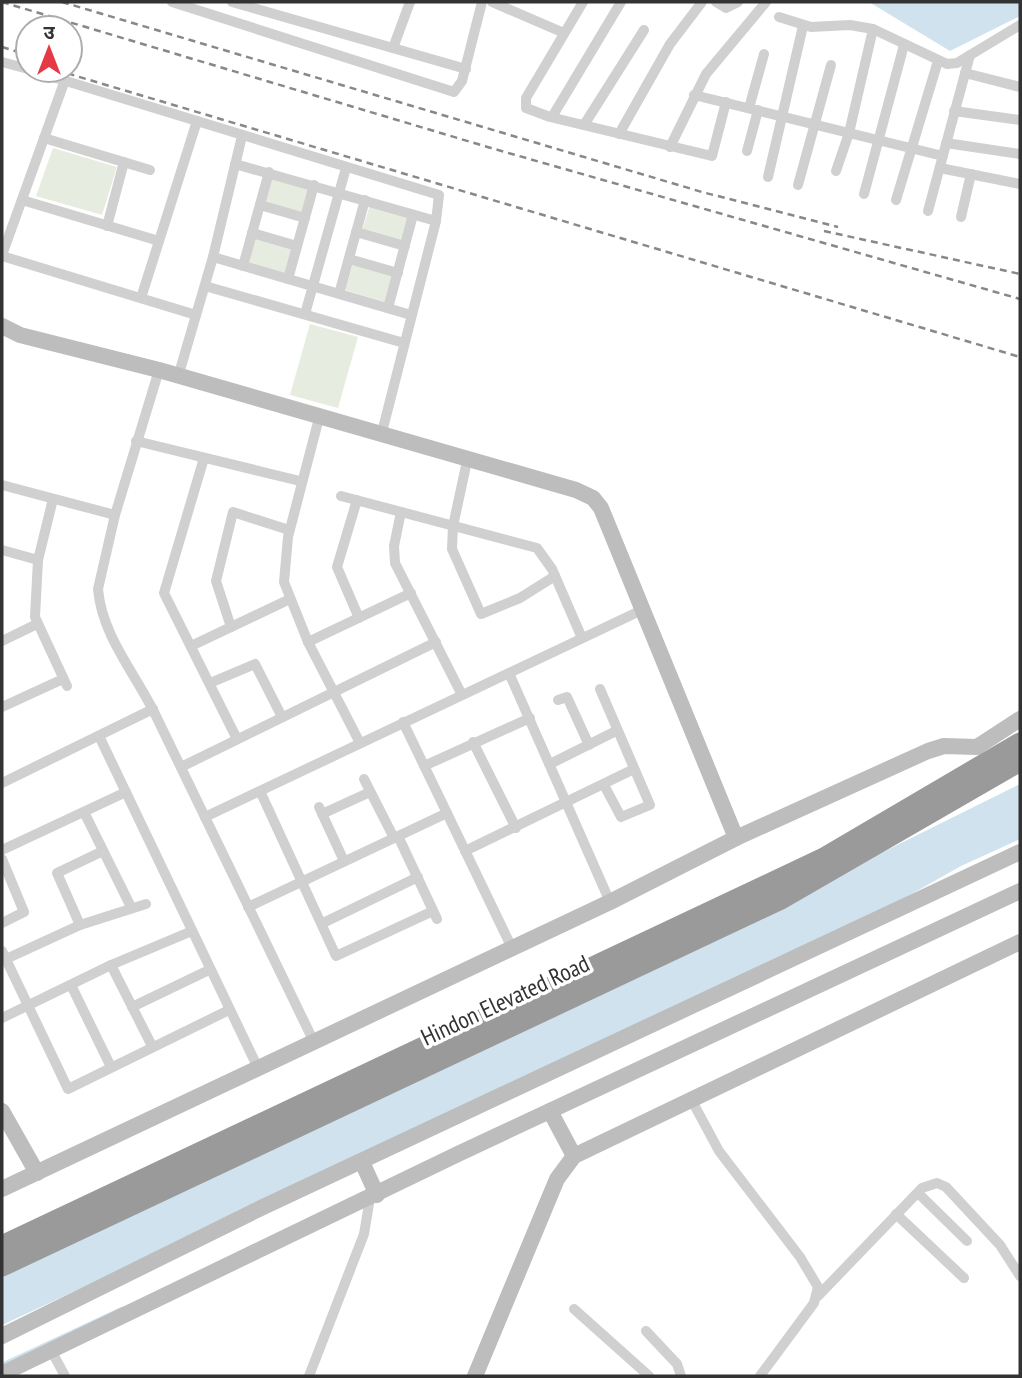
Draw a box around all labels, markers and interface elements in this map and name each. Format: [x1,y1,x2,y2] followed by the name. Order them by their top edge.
[14,14,84,84] north arrow
[43,20,55,44] text: उ
[416,947,594,1053] street label: Hindon Elevated Road

